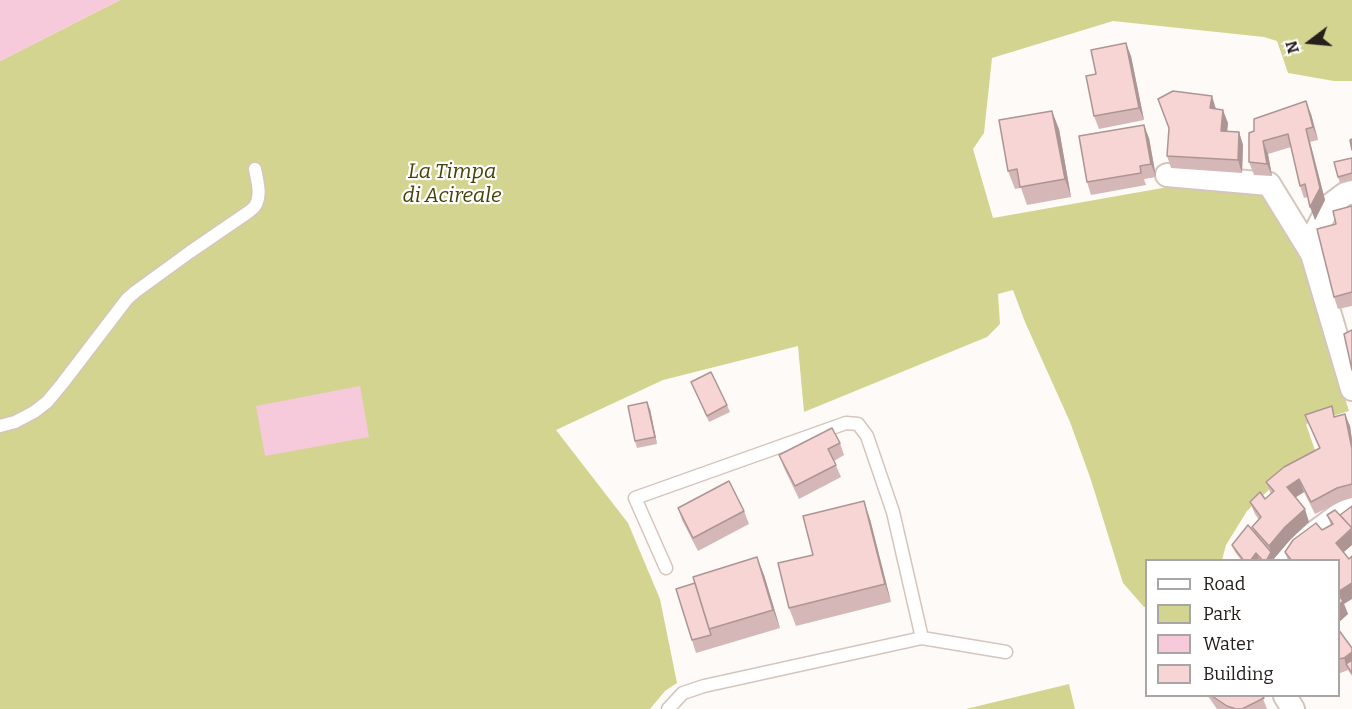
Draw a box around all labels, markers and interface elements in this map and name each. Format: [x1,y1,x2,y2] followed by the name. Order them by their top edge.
[1280,12,1340,72] north arrow
[1281,39,1303,56] text: N
[402,159,502,209] park label: La Timpa di Acireale
[1145,559,1340,697] legend
[1203,573,1245,595] text: Road
[1203,603,1241,625] text: Park
[1203,633,1254,655] text: Water
[1203,663,1274,685] text: Building

